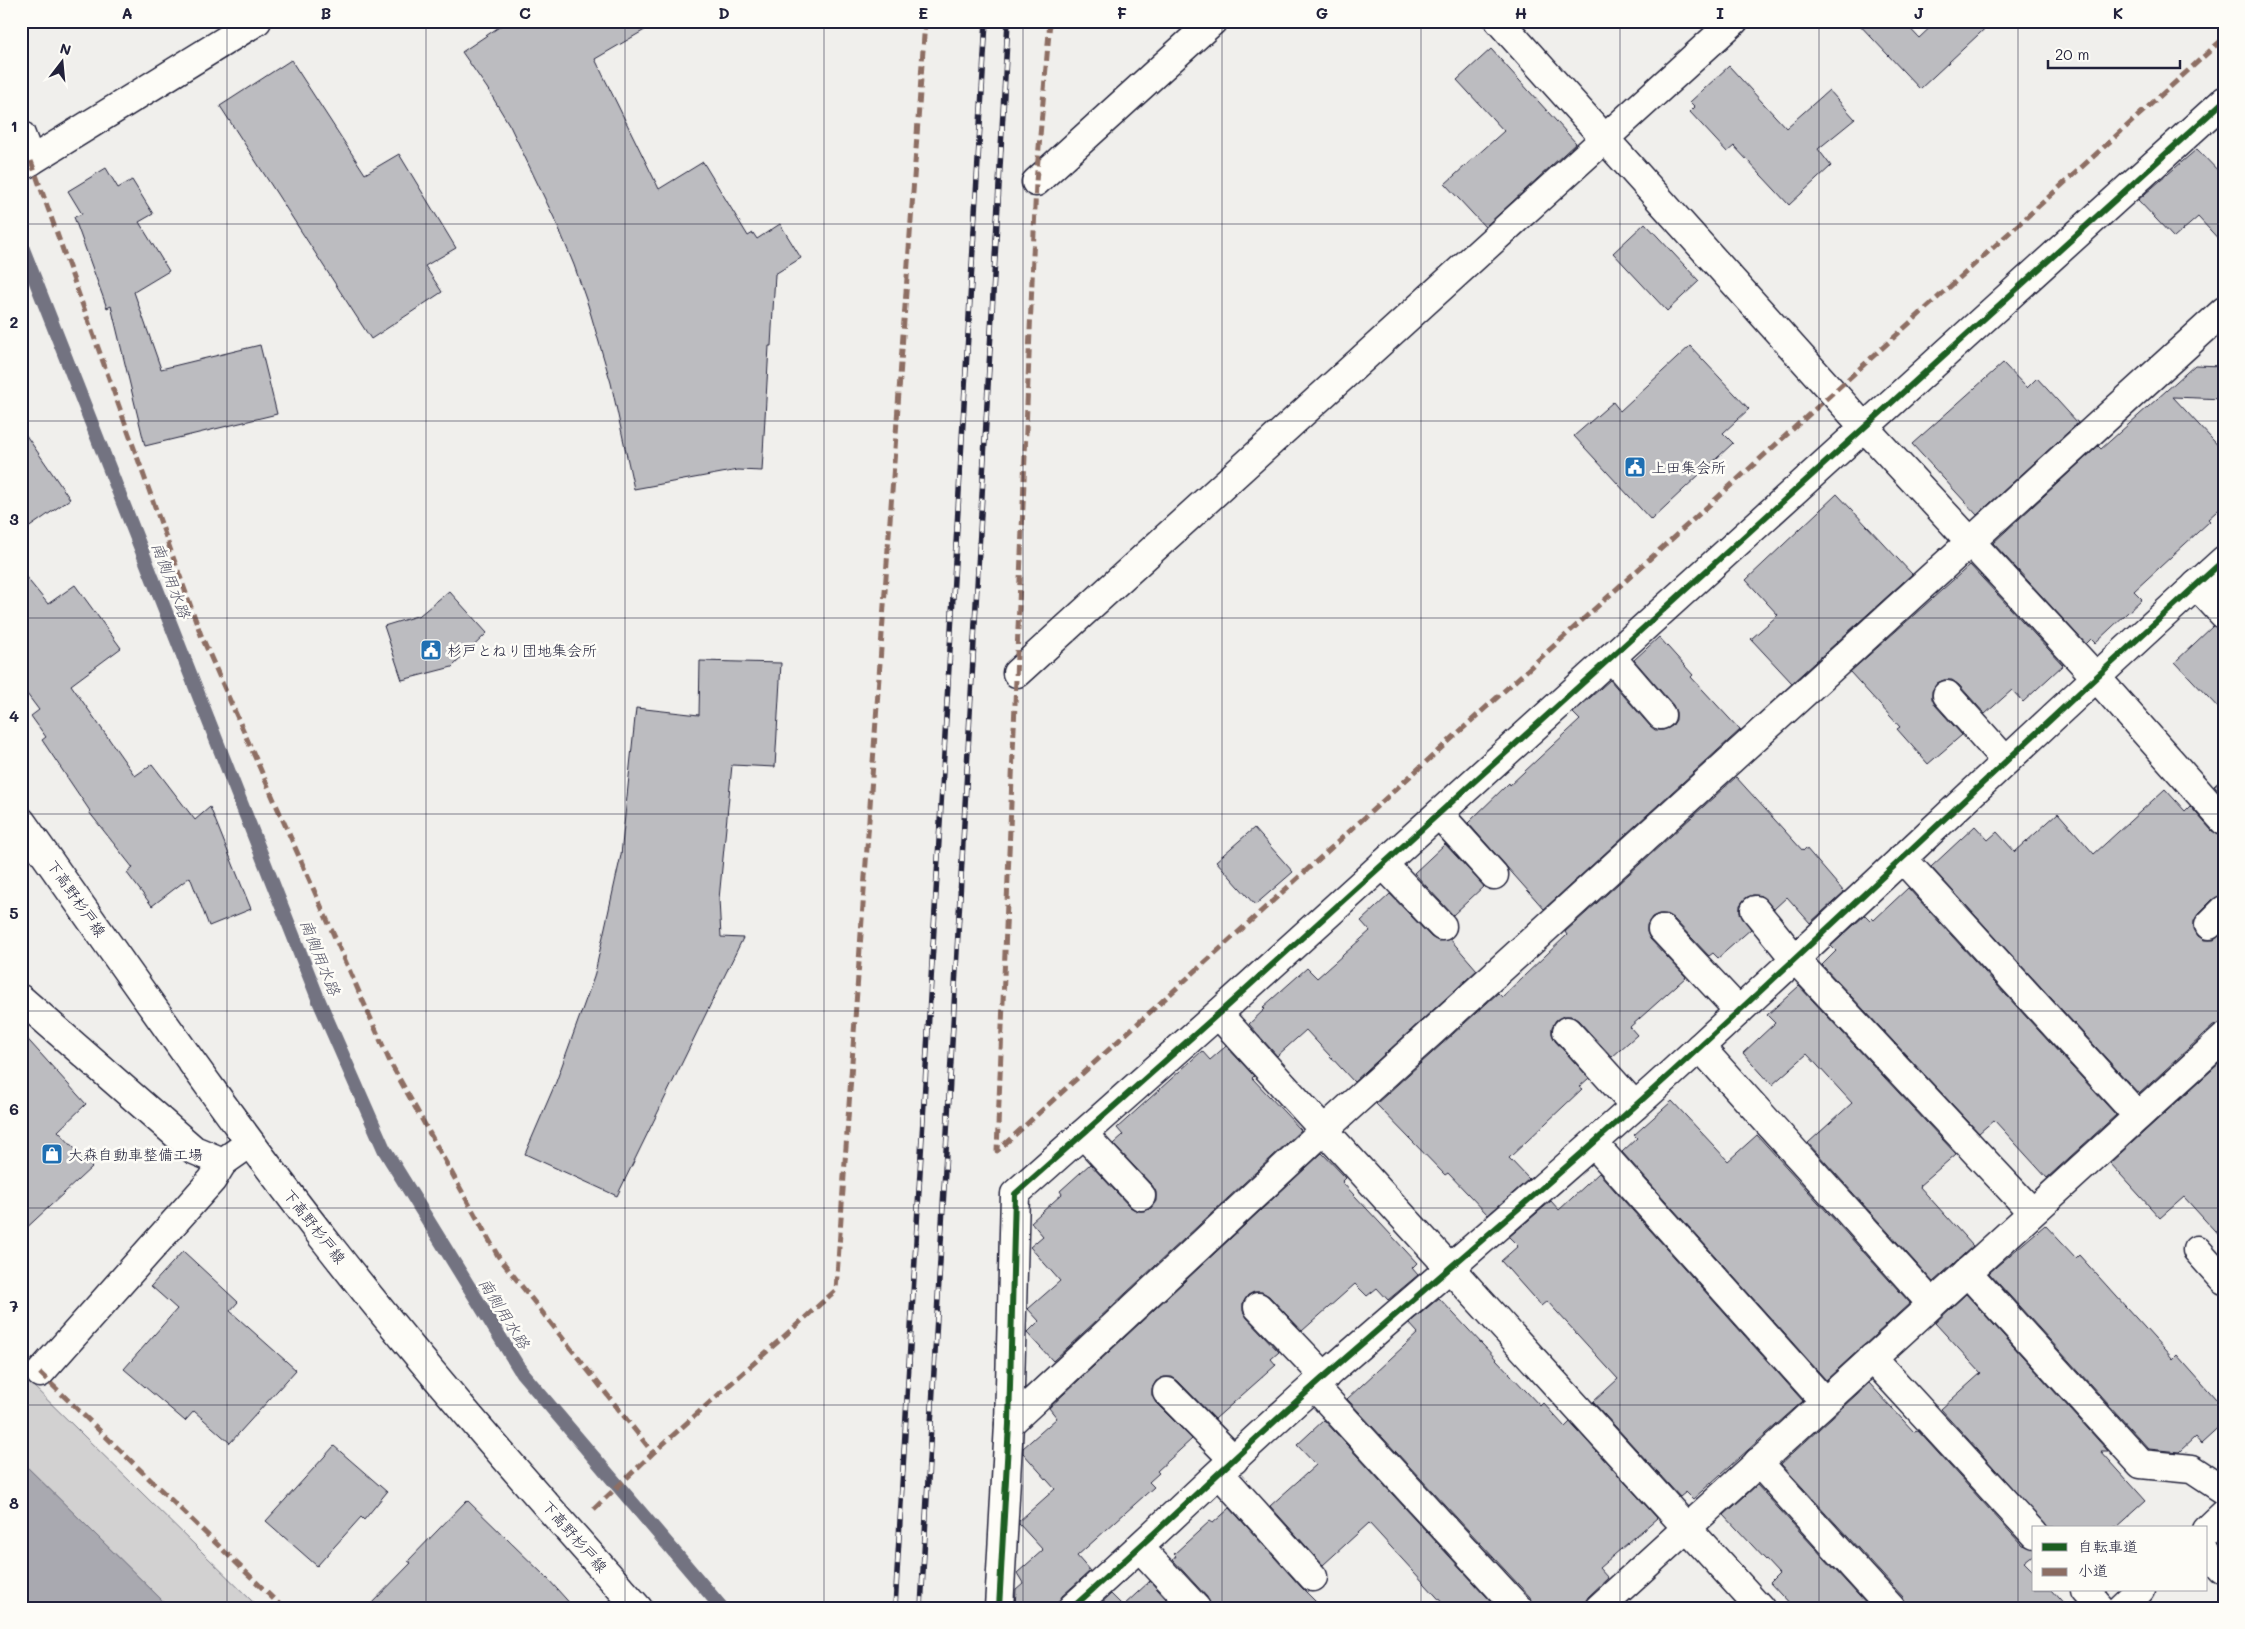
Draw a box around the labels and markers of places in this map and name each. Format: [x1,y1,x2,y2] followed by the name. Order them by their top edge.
[1623,455,1647,479] public building icon: 上田集会所
[1651,457,1726,477] place label: 上田集会所
[419,638,443,662] public building icon: 杉戸とねり団地集会所
[447,640,597,660] place label: 杉戸とねり団地集会所
[40,1142,64,1166] shop icon: 大森自動車整備工場
[68,1144,203,1164] place label: 大森自動車整備工場

